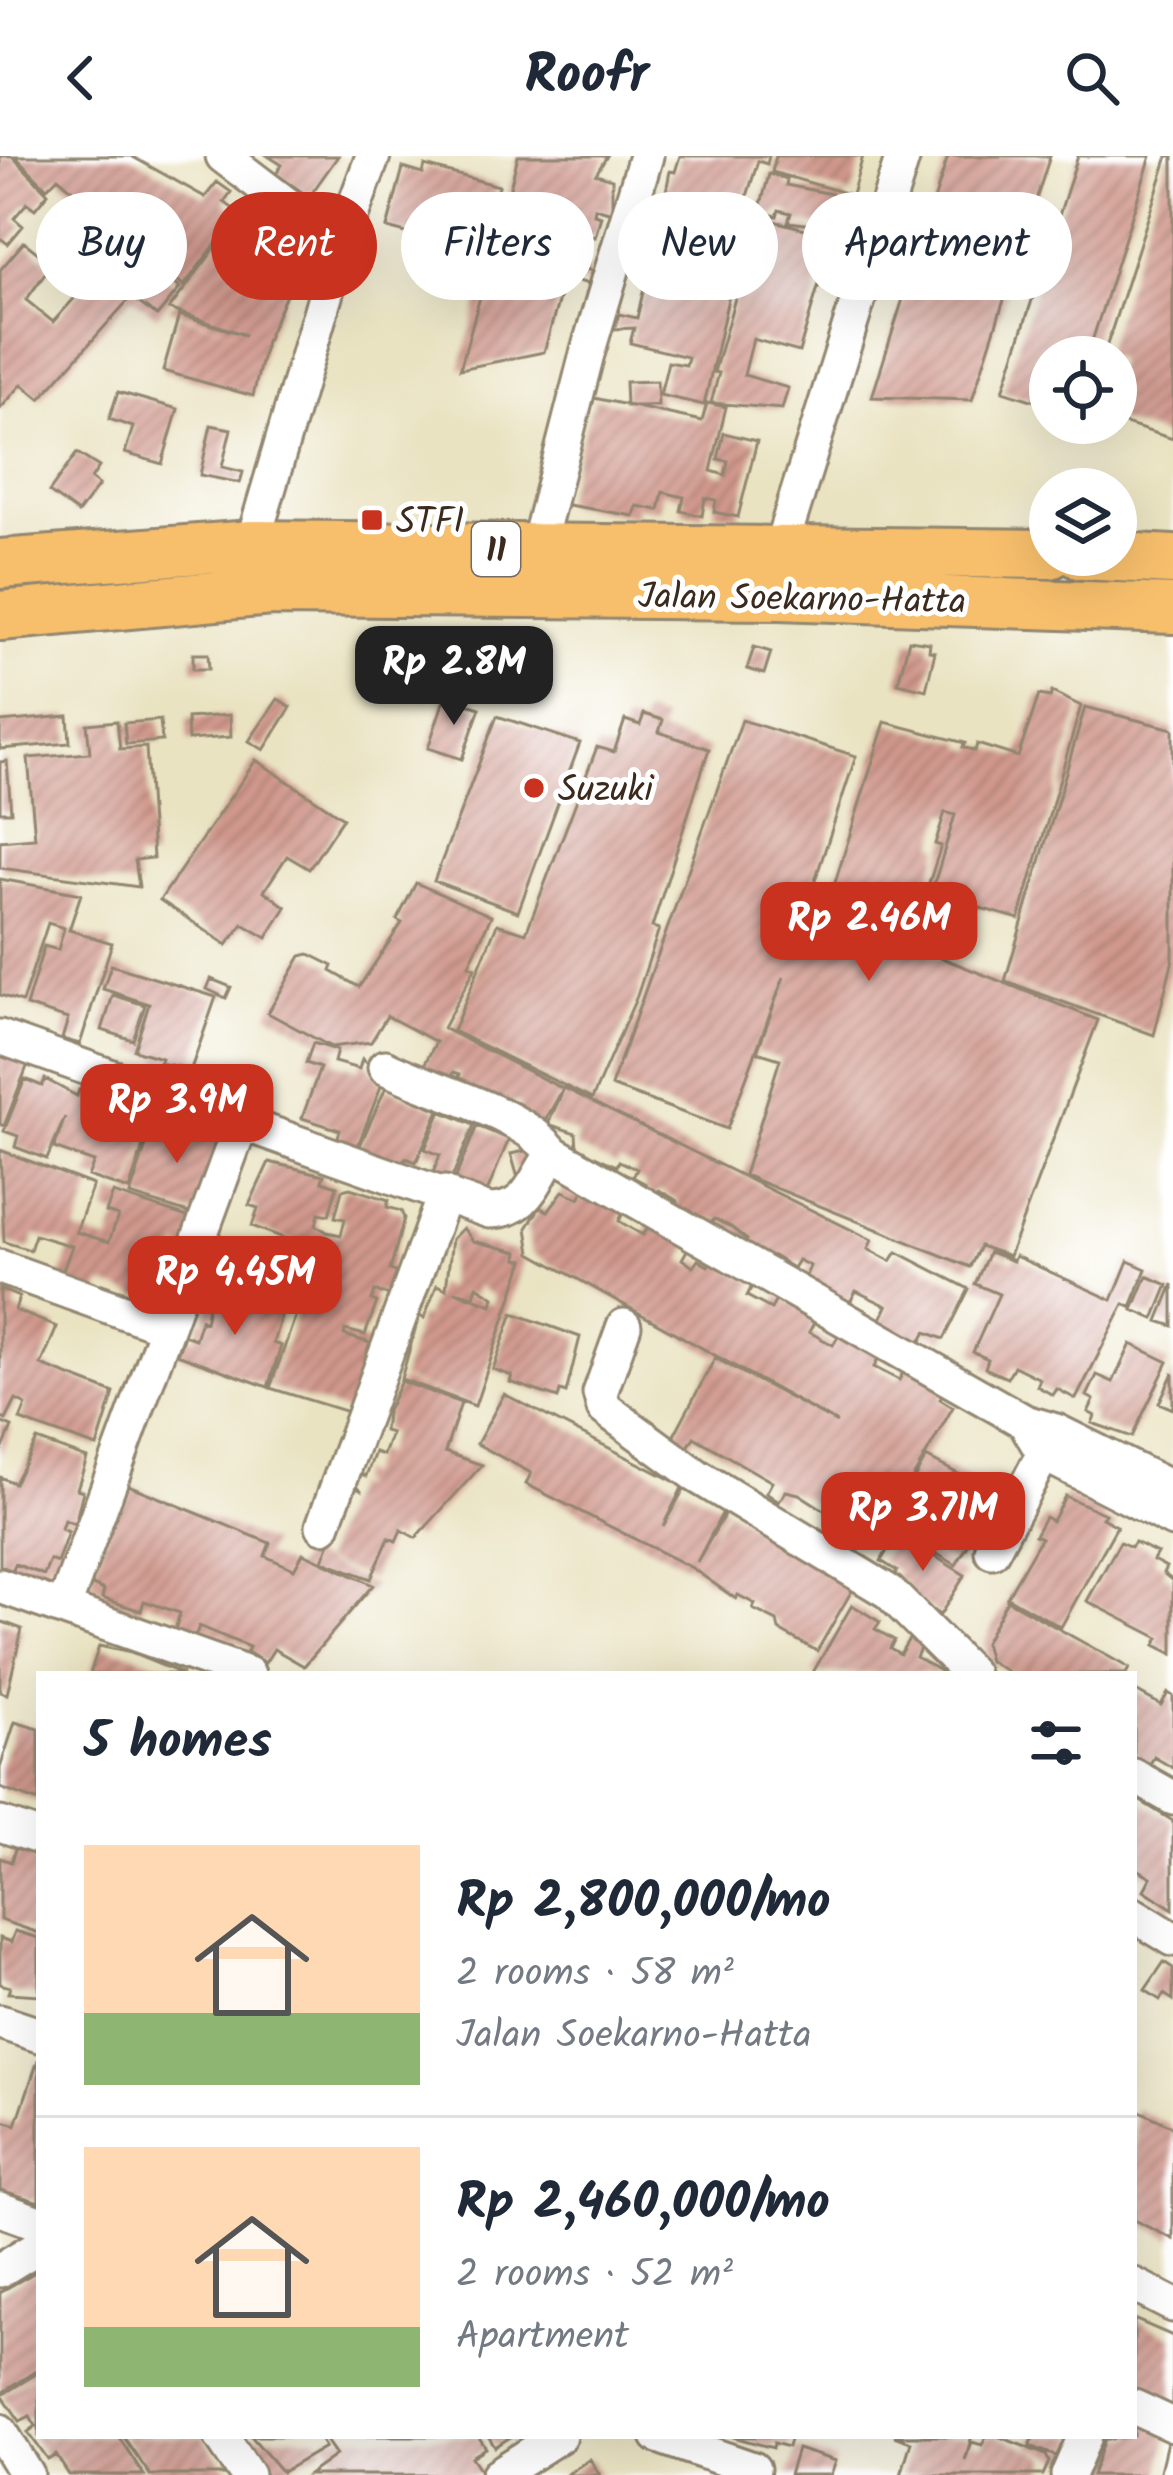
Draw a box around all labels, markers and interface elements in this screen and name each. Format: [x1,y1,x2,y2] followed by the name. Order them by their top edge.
[524,35,649,121] text: Roofr
[48,45,114,111] icon: back
[1059,45,1125,111] icon: search
[36,192,187,300] chip: Buy
[211,192,377,300] chip: Rent
[401,192,594,300] chip: Filters
[618,192,778,300] chip: New
[802,192,1072,300] chip: Apartment
[1029,336,1137,576] map controls
[1029,336,1137,444] button: locate
[1029,468,1137,576] button: layers
[396,495,464,552] place label: STFI
[359,507,385,533] marker: STFI
[472,522,520,576] road number: 11
[637,569,966,632] street label: Jalan Soekarno-Hatta
[343,626,565,728] pin: Rp 2.8M
[382,634,526,696] text: Rp 2.8M
[558,763,654,820] place label: Suzuki
[521,775,547,801] marker: Suzuki
[745,882,993,984] pin: Rp 2.46M
[787,890,951,952] text: Rp 2.46M
[66,1064,288,1166] pin: Rp 3.9M
[107,1072,247,1134] text: Rp 3.9M
[111,1236,359,1338] pin: Rp 4.45M
[155,1244,315,1306] text: Rp 4.45M
[799,1472,1047,1574] pin: Rp 3.71M
[848,1480,998,1542] text: Rp 3.71M
[84,1703,272,1784] text: 5 homes
[1023,1710,1089,1776] icon: filters
[456,1863,831,1944] text: Rp 2,800,000/mo
[180,1893,324,2037] icon: home
[456,1944,734,2006] text: 2 rooms · 58 m²
[456,2006,812,2068] text: Jalan Soekarno-Hatta
[456,2164,830,2245] text: Rp 2,460,000/mo
[180,2195,324,2339] icon: home
[456,2245,733,2307] text: 2 rooms · 52 m²
[456,2307,629,2369] text: Apartment

